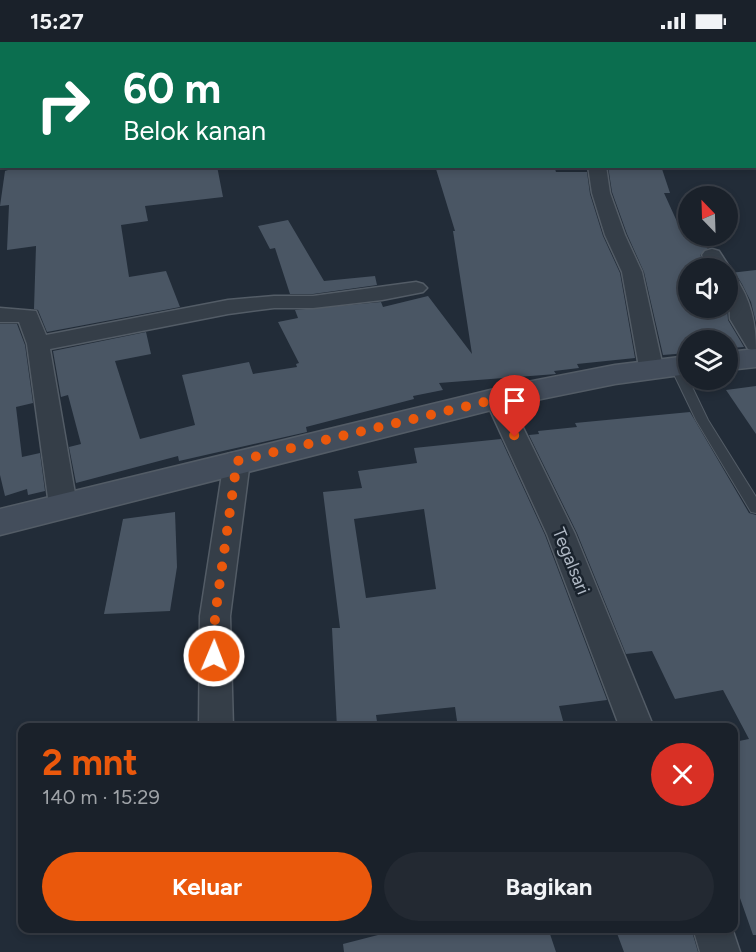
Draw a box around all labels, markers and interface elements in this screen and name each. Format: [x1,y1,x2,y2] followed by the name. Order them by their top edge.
[30,8,84,35] text: 15:27
[123,63,221,114] text: 60 m
[24,66,102,144] icon: right
[123,114,266,147] text: Belok kanan
[678,186,738,246] north arrow
[678,186,738,390] map controls
[678,258,738,318] button: sound
[678,330,738,390] button: layers
[489,375,540,437] pin
[498,384,531,417] icon: arrive
[548,524,594,598] street label: Tegalsari
[182,624,246,688] position arrow
[42,741,138,784] text: 2 mnt
[651,743,714,806] button: close
[42,785,160,809] text: 140 m · 15:29
[42,852,372,921] button: Keluar
[384,852,714,921] button: Bagikan

